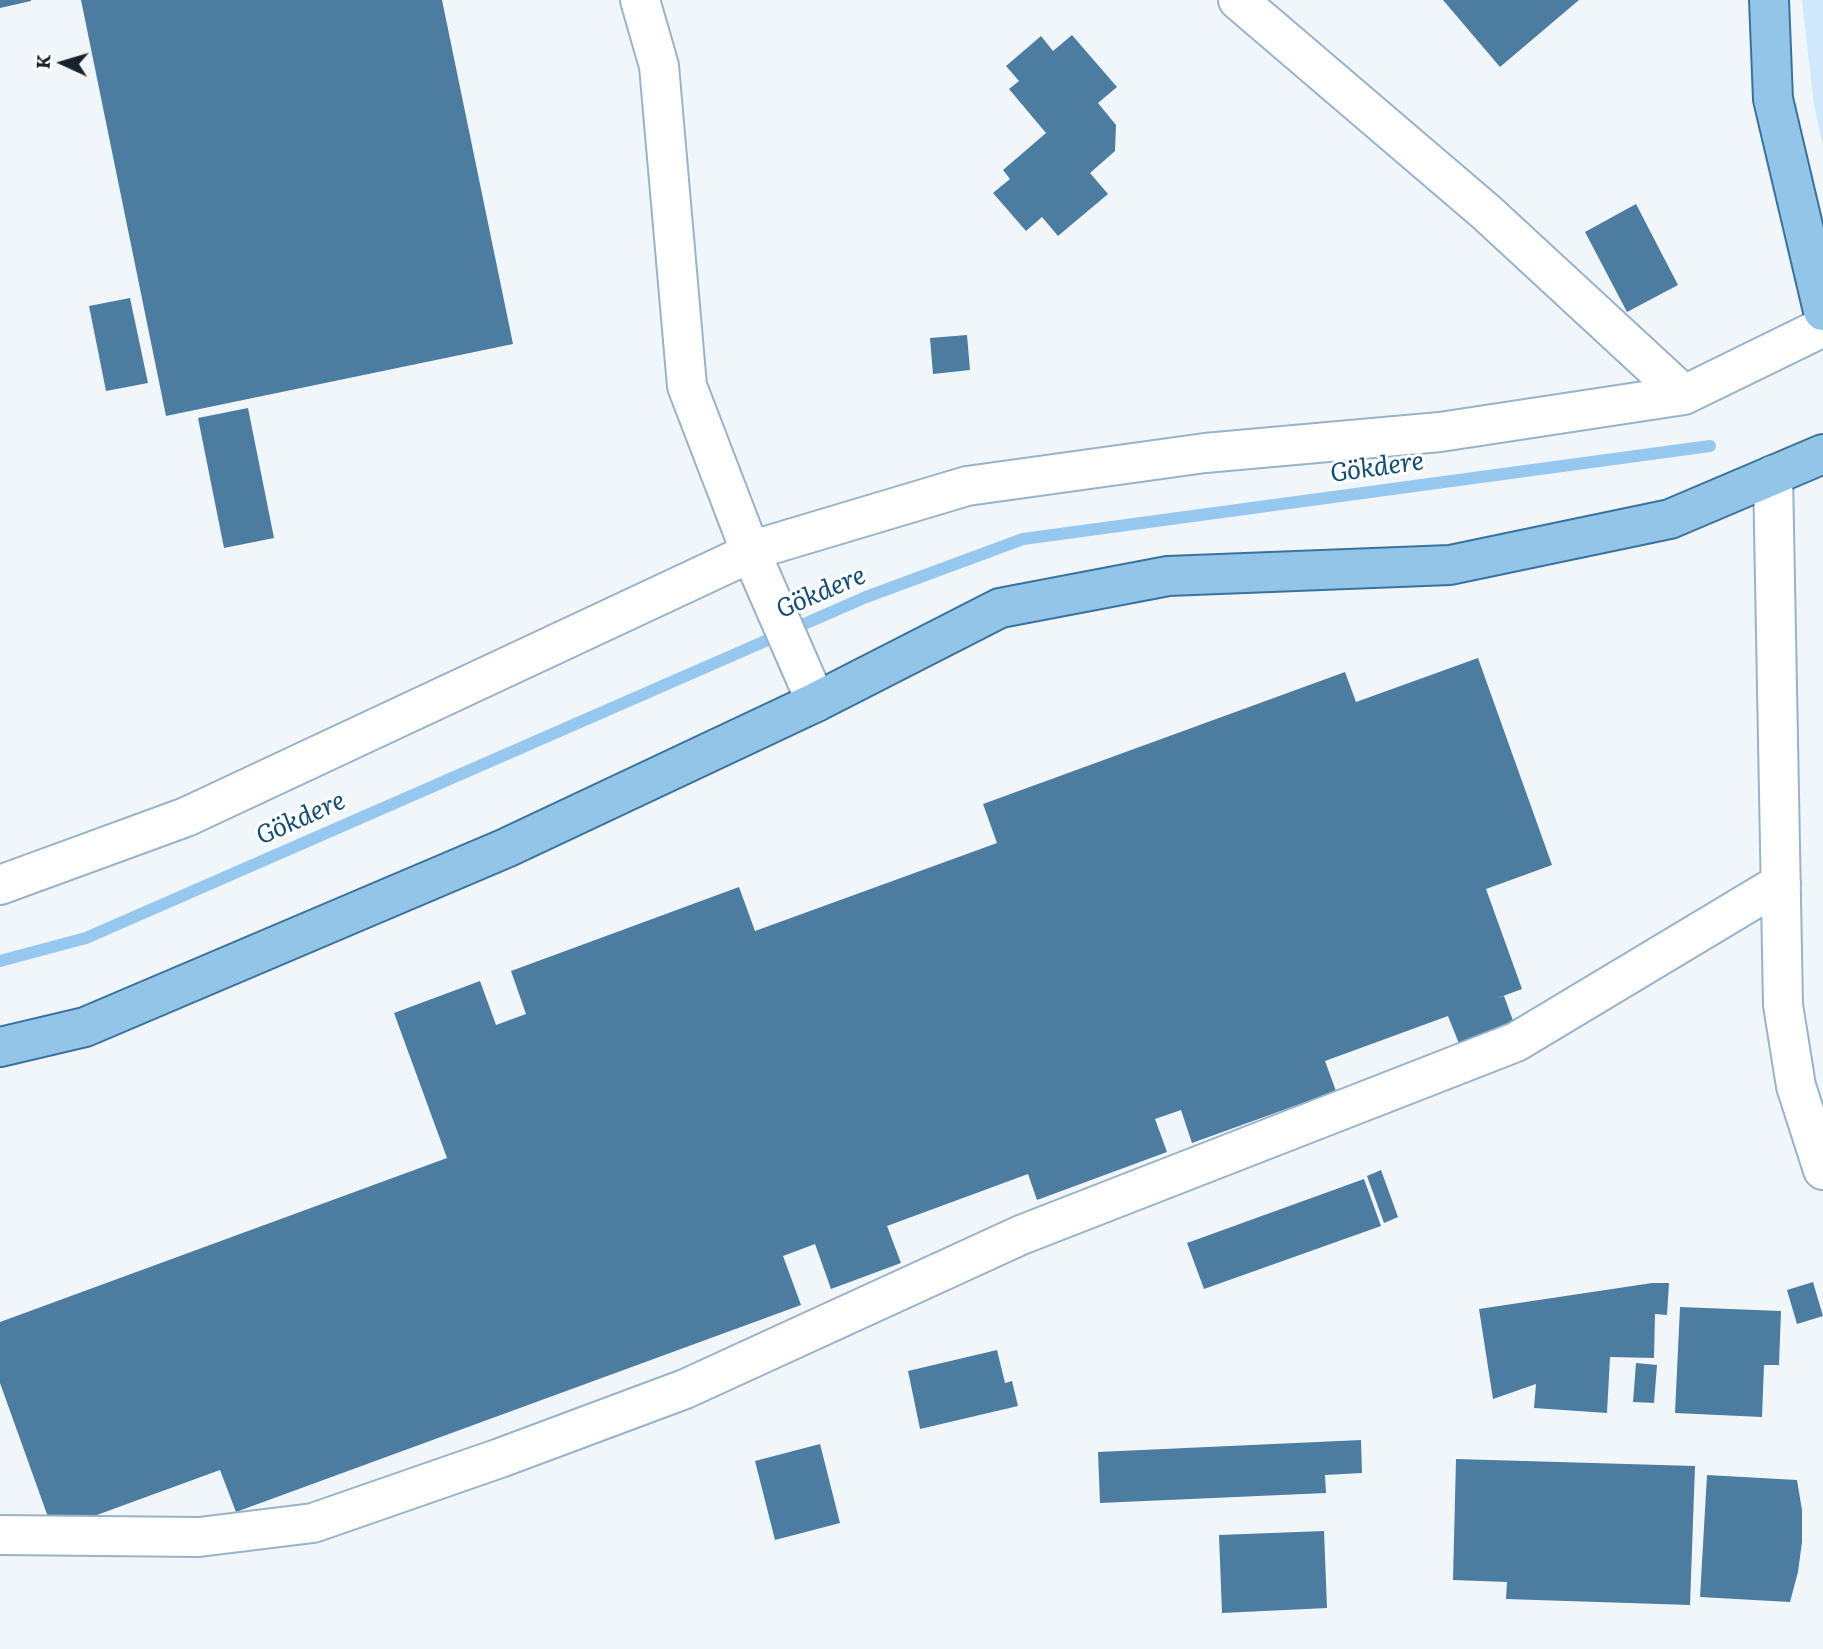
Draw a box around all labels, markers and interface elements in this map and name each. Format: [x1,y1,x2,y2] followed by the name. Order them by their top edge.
[28,28,98,98] north arrow
[28,53,57,70] text: K
[1328,446,1426,490] water label: Gökdere
[772,560,870,626] water label: Gökdere
[252,786,350,852] water label: Gökdere

